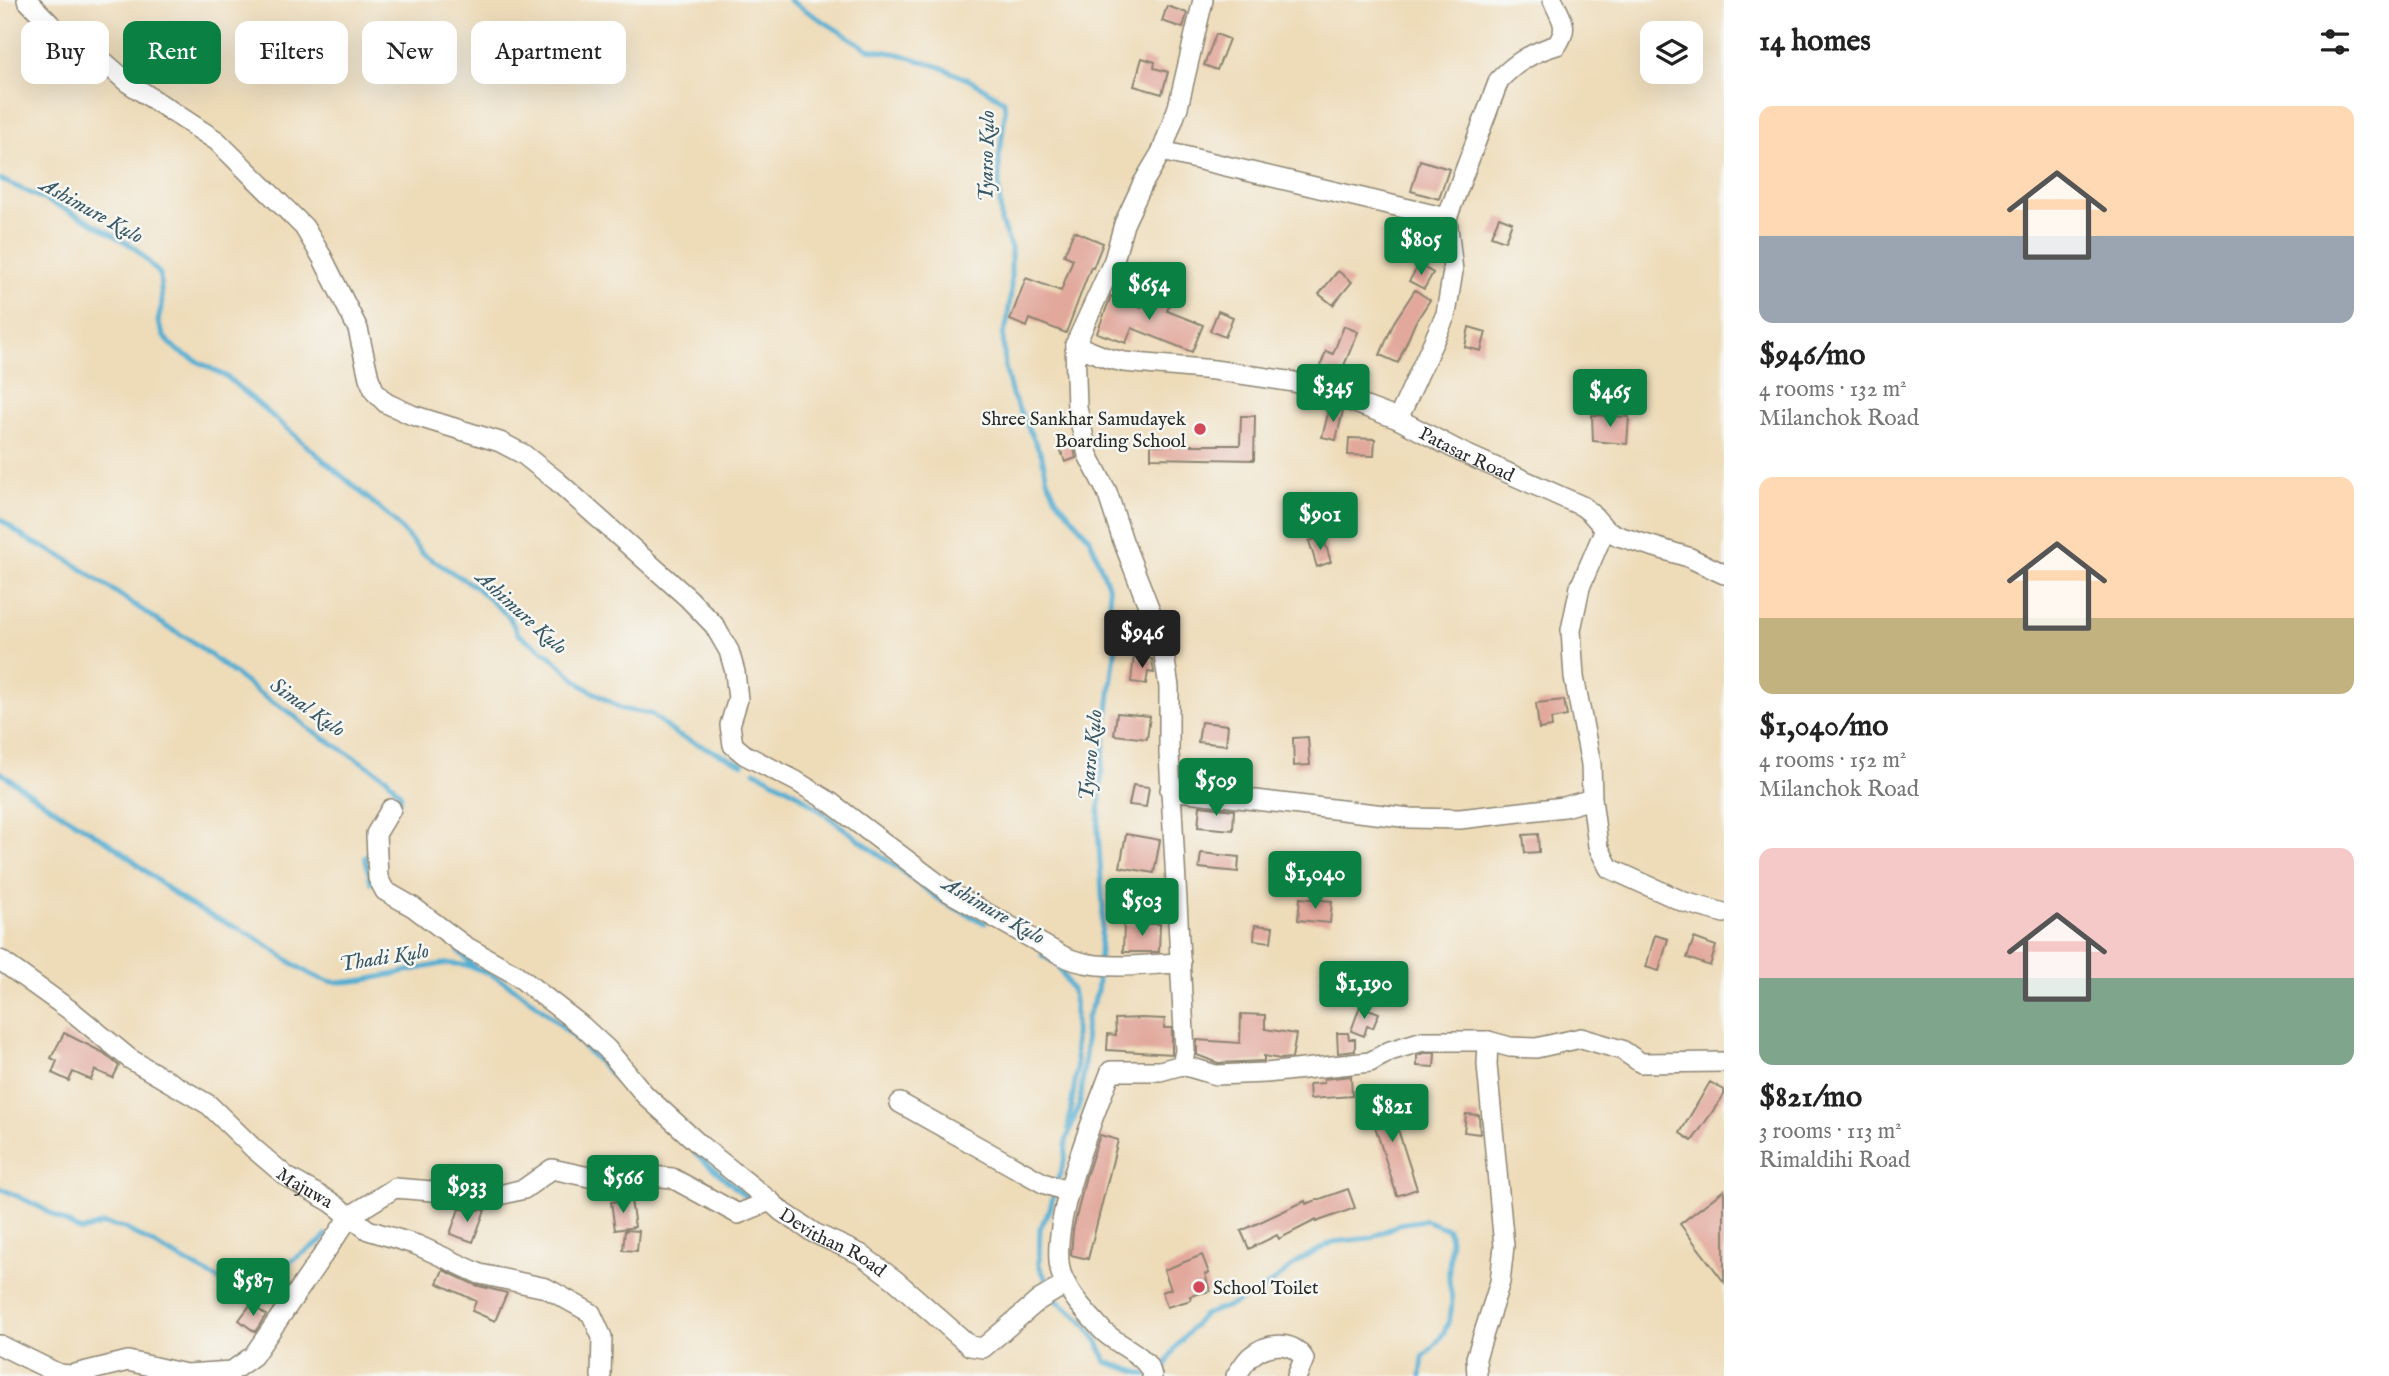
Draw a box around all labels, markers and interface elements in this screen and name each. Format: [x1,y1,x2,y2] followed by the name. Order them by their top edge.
[21,21,109,84] chip: Buy
[123,21,221,84] chip: Rent
[235,21,348,84] chip: Filters
[362,21,457,84] chip: New
[471,21,626,84] chip: Apartment
[1640,21,1703,84] map controls
[1640,21,1703,84] button: layers
[1759,23,1871,61] text: 14 homes
[2316,23,2354,61] icon: filters
[973,110,1002,202] water label: Tyarso Kulo
[1994,152,2120,278] icon: home
[33,171,148,251] water label: Ashimure Kulo
[1380,218,1462,277] pin: $805
[1400,225,1442,254] text: $805
[1108,262,1190,322] pin: $654
[1128,270,1170,299] text: $654
[1759,337,1865,375] text: $946/mo
[1292,364,1374,424] pin: $345
[1569,370,1651,429] pin: $465
[1313,372,1353,401] text: $345
[1759,375,1907,404] text: 4 rooms · 132 m²
[1589,377,1631,406] text: $465
[1759,404,1919,433] text: Milanchok Road
[981,408,1187,454] place label: Shree Sankhar Samudayek Boarding School
[1192,421,1208,437] marker: Shree Sankhar Samudayek Boarding School
[1414,422,1518,489] street label: Patasar Road
[1279,492,1361,552] pin: $901
[1299,500,1341,529] text: $901
[1994,523,2120,649] icon: home
[468,564,572,661] water label: Ashimure Kulo
[1101,610,1183,670] pin: $946
[1120,618,1164,647] text: $946
[264,673,350,744] water label: Simal Kulo
[1073,708,1110,802] water label: Tyarso Kulo
[1759,708,1888,746] text: $1,040/mo
[1759,746,1906,775] text: 4 rooms · 152 m²
[1175,758,1257,818] pin: $509
[1195,766,1237,795] text: $509
[1759,775,1919,804] text: Milanchok Road
[1258,852,1372,911] pin: $1,040
[1284,859,1346,888] text: $1,040
[935,870,1049,951] water label: Ashimure Kulo
[1101,878,1183,938] pin: $503
[1122,886,1162,915] text: $503
[1994,894,2120,1020] icon: home
[337,938,431,979] water label: Thadi Kulo
[1307,962,1421,1021] pin: $1,190
[1335,969,1393,998] text: $1,190
[1759,1079,1862,1117] text: $821/mo
[1351,1084,1433,1144] pin: $821
[1371,1092,1413,1121] text: $821
[1759,1117,1902,1146] text: 3 rooms · 113 m²
[1759,1146,1910,1175] text: Rimaldihi Road
[582,1156,664,1215] pin: $566
[271,1163,337,1215] street label: Majuwa
[603,1163,643,1192] text: $566
[426,1164,508,1224] pin: $933
[447,1172,487,1201] text: $933
[774,1203,891,1284] street label: Devithan Road
[212,1258,294,1318] pin: $587
[233,1266,273,1295] text: $587
[1213,1277,1319,1301] place label: School Toilet
[1191,1279,1207,1295] marker: School Toilet

